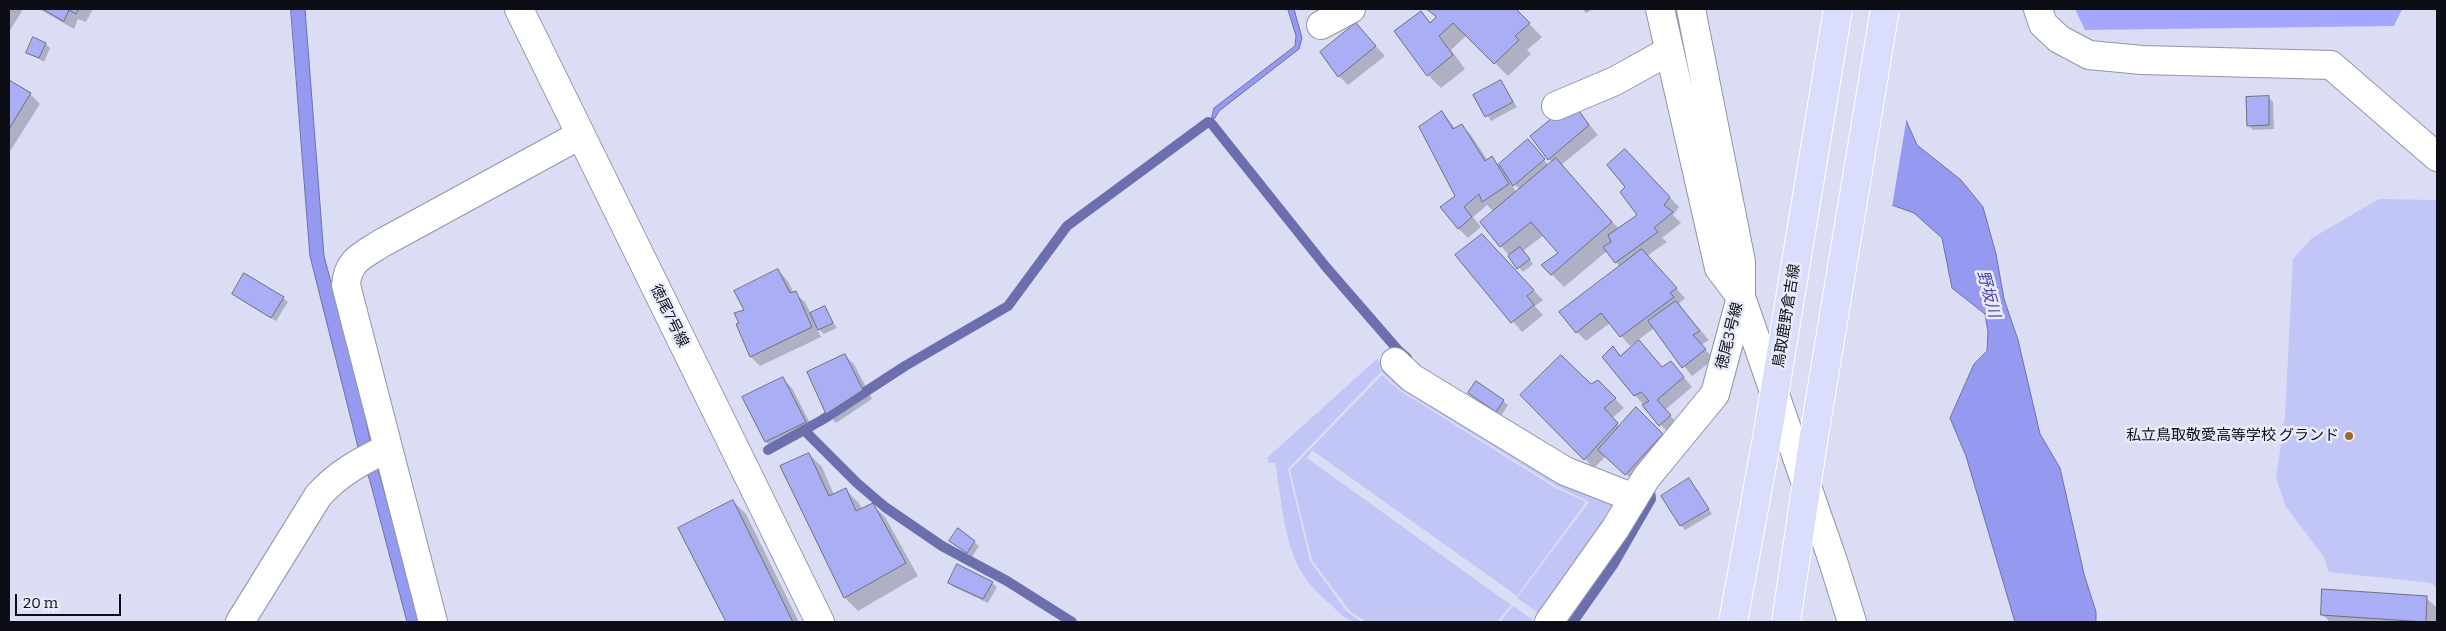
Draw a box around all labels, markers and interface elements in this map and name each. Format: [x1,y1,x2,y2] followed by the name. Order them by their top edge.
[1770,263,1804,369] street label: 鳥取鹿野倉吉線
[1973,268,2003,320] water label: 野坂川
[646,282,692,350] street label: 徳尾7号線
[1713,301,1747,371] street label: 徳尾3号線
[2126,427,2339,445] place label: 私立鳥取敬愛高等学校 グランド
[2343,430,2355,442] marker: 私立鳥取敬愛高等学校 グランド
[18,584,124,616] scale bar
[23,594,58,612] text: 20 m

